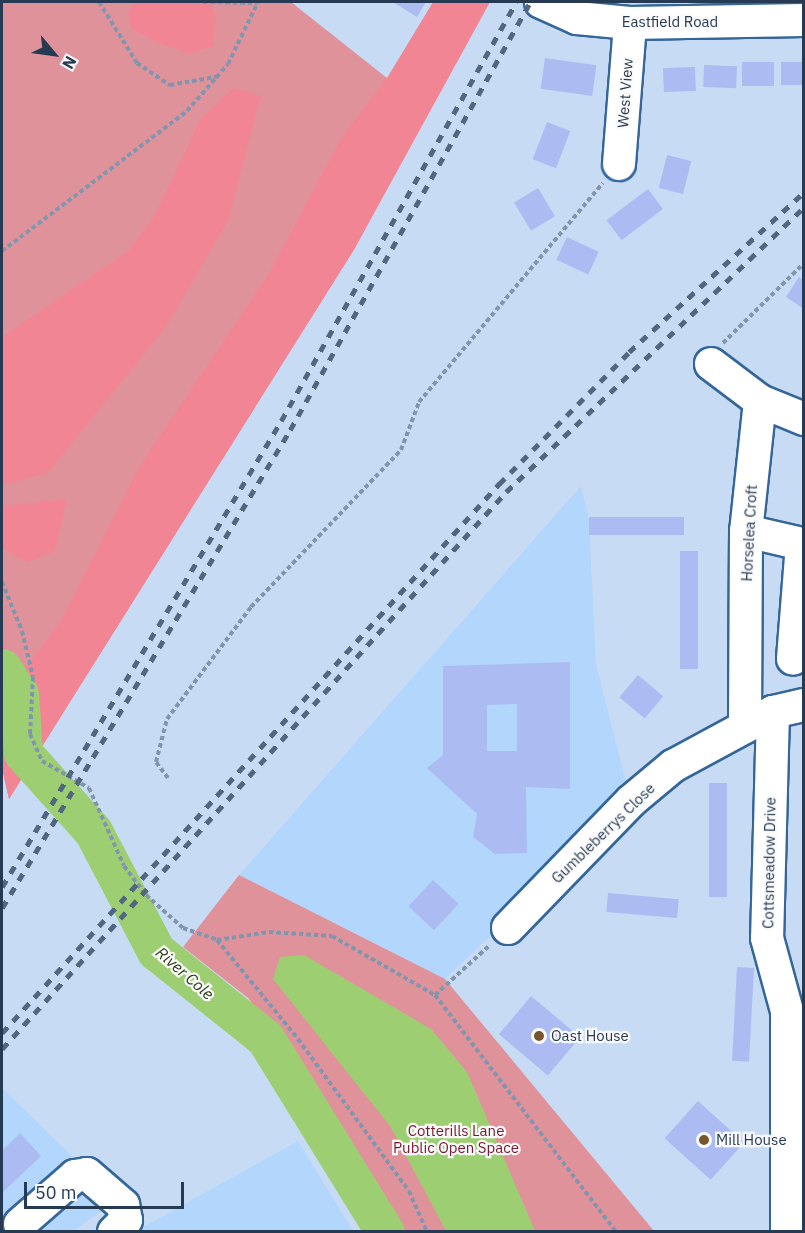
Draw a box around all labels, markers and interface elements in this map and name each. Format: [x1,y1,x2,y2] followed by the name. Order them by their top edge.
[622,13,718,31] street label: Eastfield Road
[24,24,84,84] north arrow
[58,53,81,73] text: N
[614,57,636,129] street label: West View
[737,484,761,582] street label: Horselea Croft
[548,779,658,887] street label: Gumbleberrys Close
[759,797,779,929] street label: Cottsmeadow Drive
[152,943,218,1003] water label: River Cole
[551,1027,629,1045] place label: Oast House
[532,1029,546,1043] marker: Oast House
[393,1121,519,1156] park label: Cotterills Lane Public Open Space
[716,1131,787,1149] place label: Mill House
[697,1133,711,1147] marker: Mill House
[27,1170,188,1208] scale bar
[35,1181,77,1204] text: 50 m

